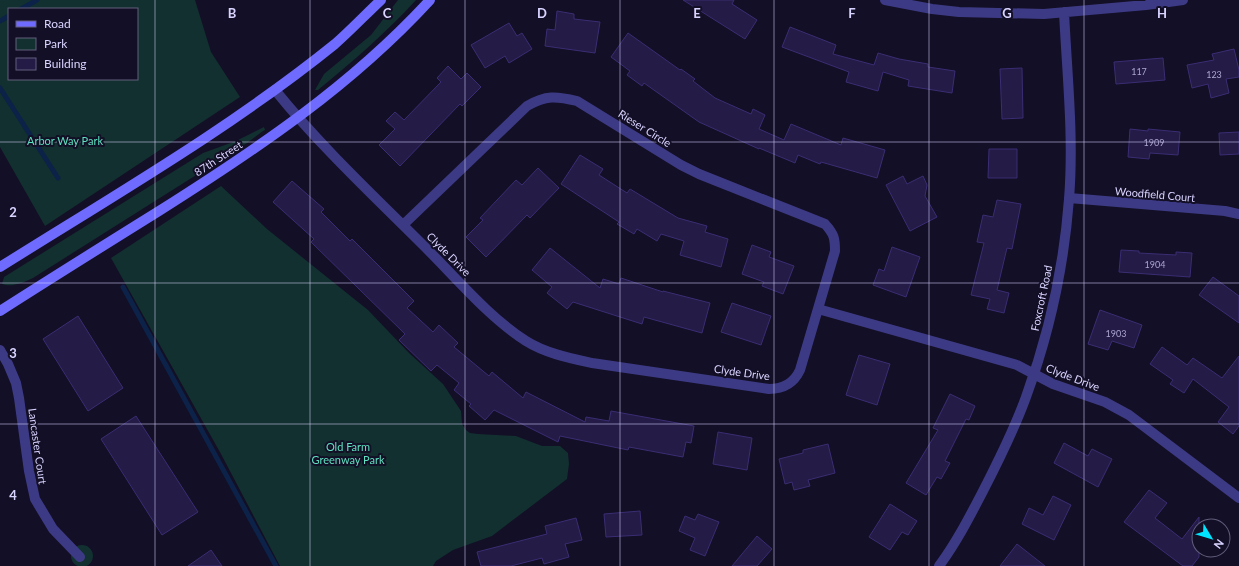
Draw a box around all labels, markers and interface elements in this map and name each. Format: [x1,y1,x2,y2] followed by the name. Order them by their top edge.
[228,5,237,21] text: B
[383,5,392,21] text: C
[537,5,547,21] text: D
[693,5,701,21] text: E
[848,5,856,21] text: F
[1002,5,1012,21] text: G
[1157,5,1167,21] text: H
[8,8,138,80] legend
[44,16,71,31] text: Road
[44,36,68,51] text: Park
[44,56,87,71] text: Building
[1131,66,1147,77] house number: 117
[1206,69,1222,80] house number: 123
[616,107,674,149] street label: Rieser Circle
[27,134,103,147] park label: Arbor Way Park
[1144,137,1164,148] house number: 1909
[192,138,244,178] street label: 87th Street
[1114,184,1196,204] street label: Woodfield Court
[9,204,17,220] text: 2
[424,229,474,279] street label: Clyde Drive
[1145,259,1165,270] house number: 1904
[1028,264,1054,332] street label: Foxcroft Road
[1106,328,1126,339] house number: 1903
[9,345,17,361] text: 3
[1044,361,1102,393] street label: Clyde Drive
[713,362,771,382] street label: Clyde Drive
[26,407,50,485] street label: Lancaster Court
[311,440,385,466] park label: Old Farm Greenway Park
[9,487,17,503] text: 4
[1191,518,1231,558] north arrow
[1212,537,1227,552] text: N

